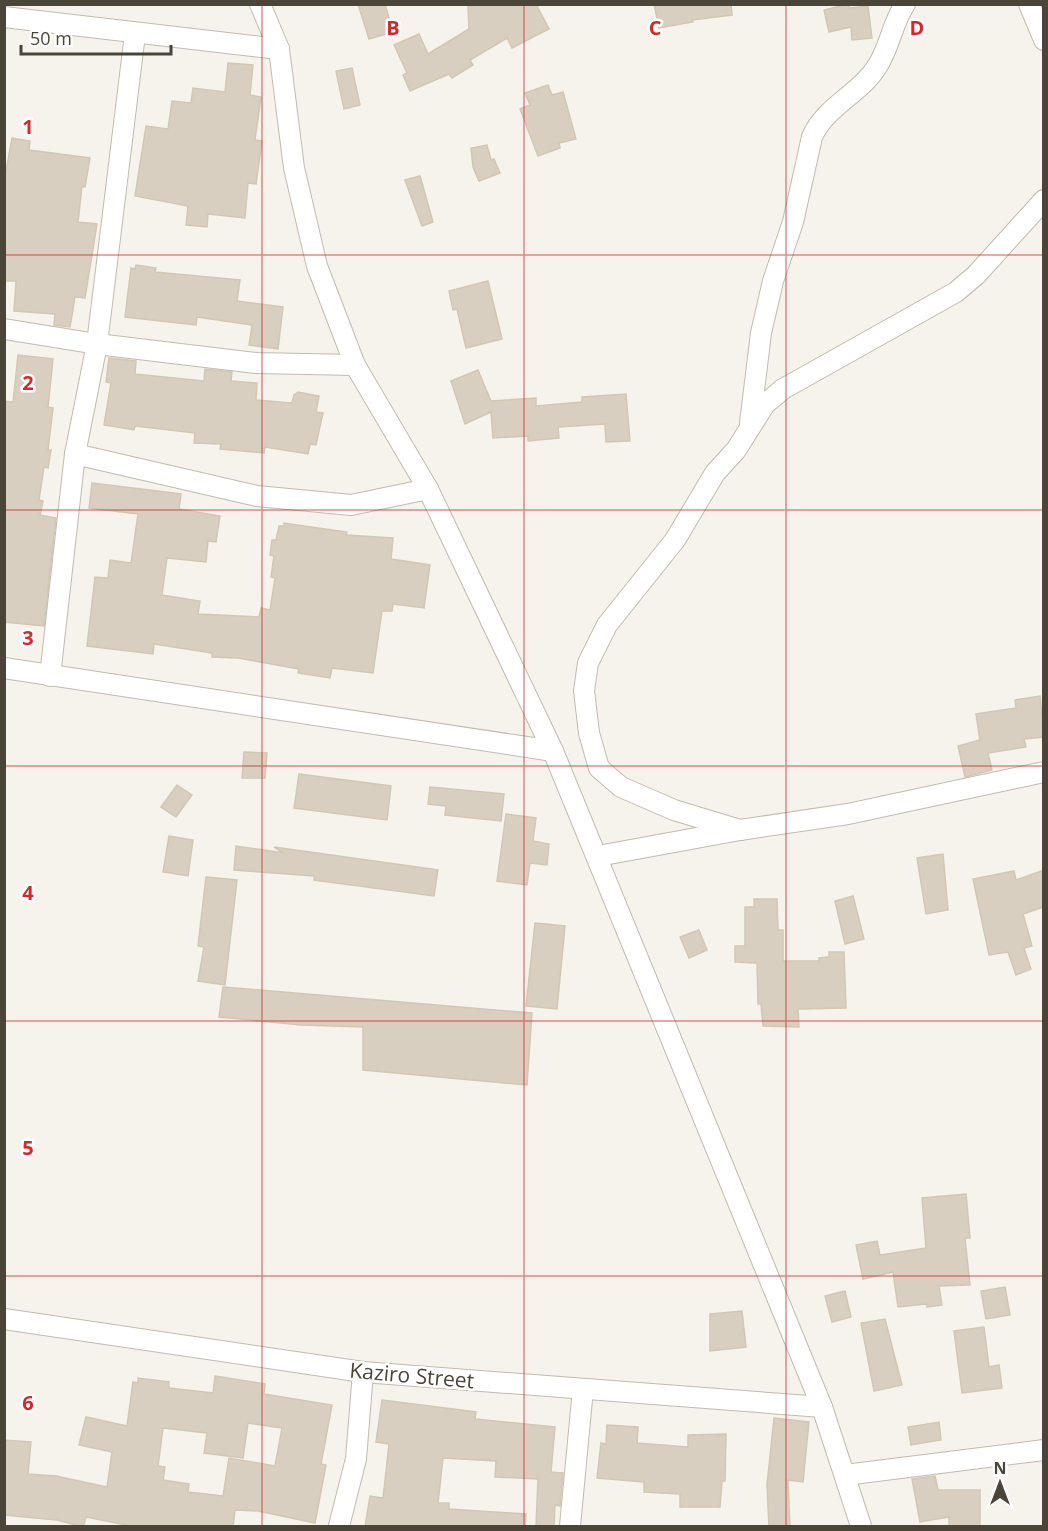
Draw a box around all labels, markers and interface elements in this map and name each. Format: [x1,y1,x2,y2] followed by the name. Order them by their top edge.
[386,14,400,41] text: B
[649,14,662,41] text: C
[910,14,924,41] text: D
[21,18,171,56] scale bar
[30,26,72,50] text: 50 m
[22,113,34,140] text: 1
[22,369,34,396] text: 2
[22,624,34,651] text: 3
[22,879,34,906] text: 4
[22,1134,34,1161] text: 5
[349,1356,475,1394] street label: Kaziro Street
[22,1389,34,1416] text: 6
[970,1453,1030,1513] north arrow
[993,1457,1007,1479] text: N

